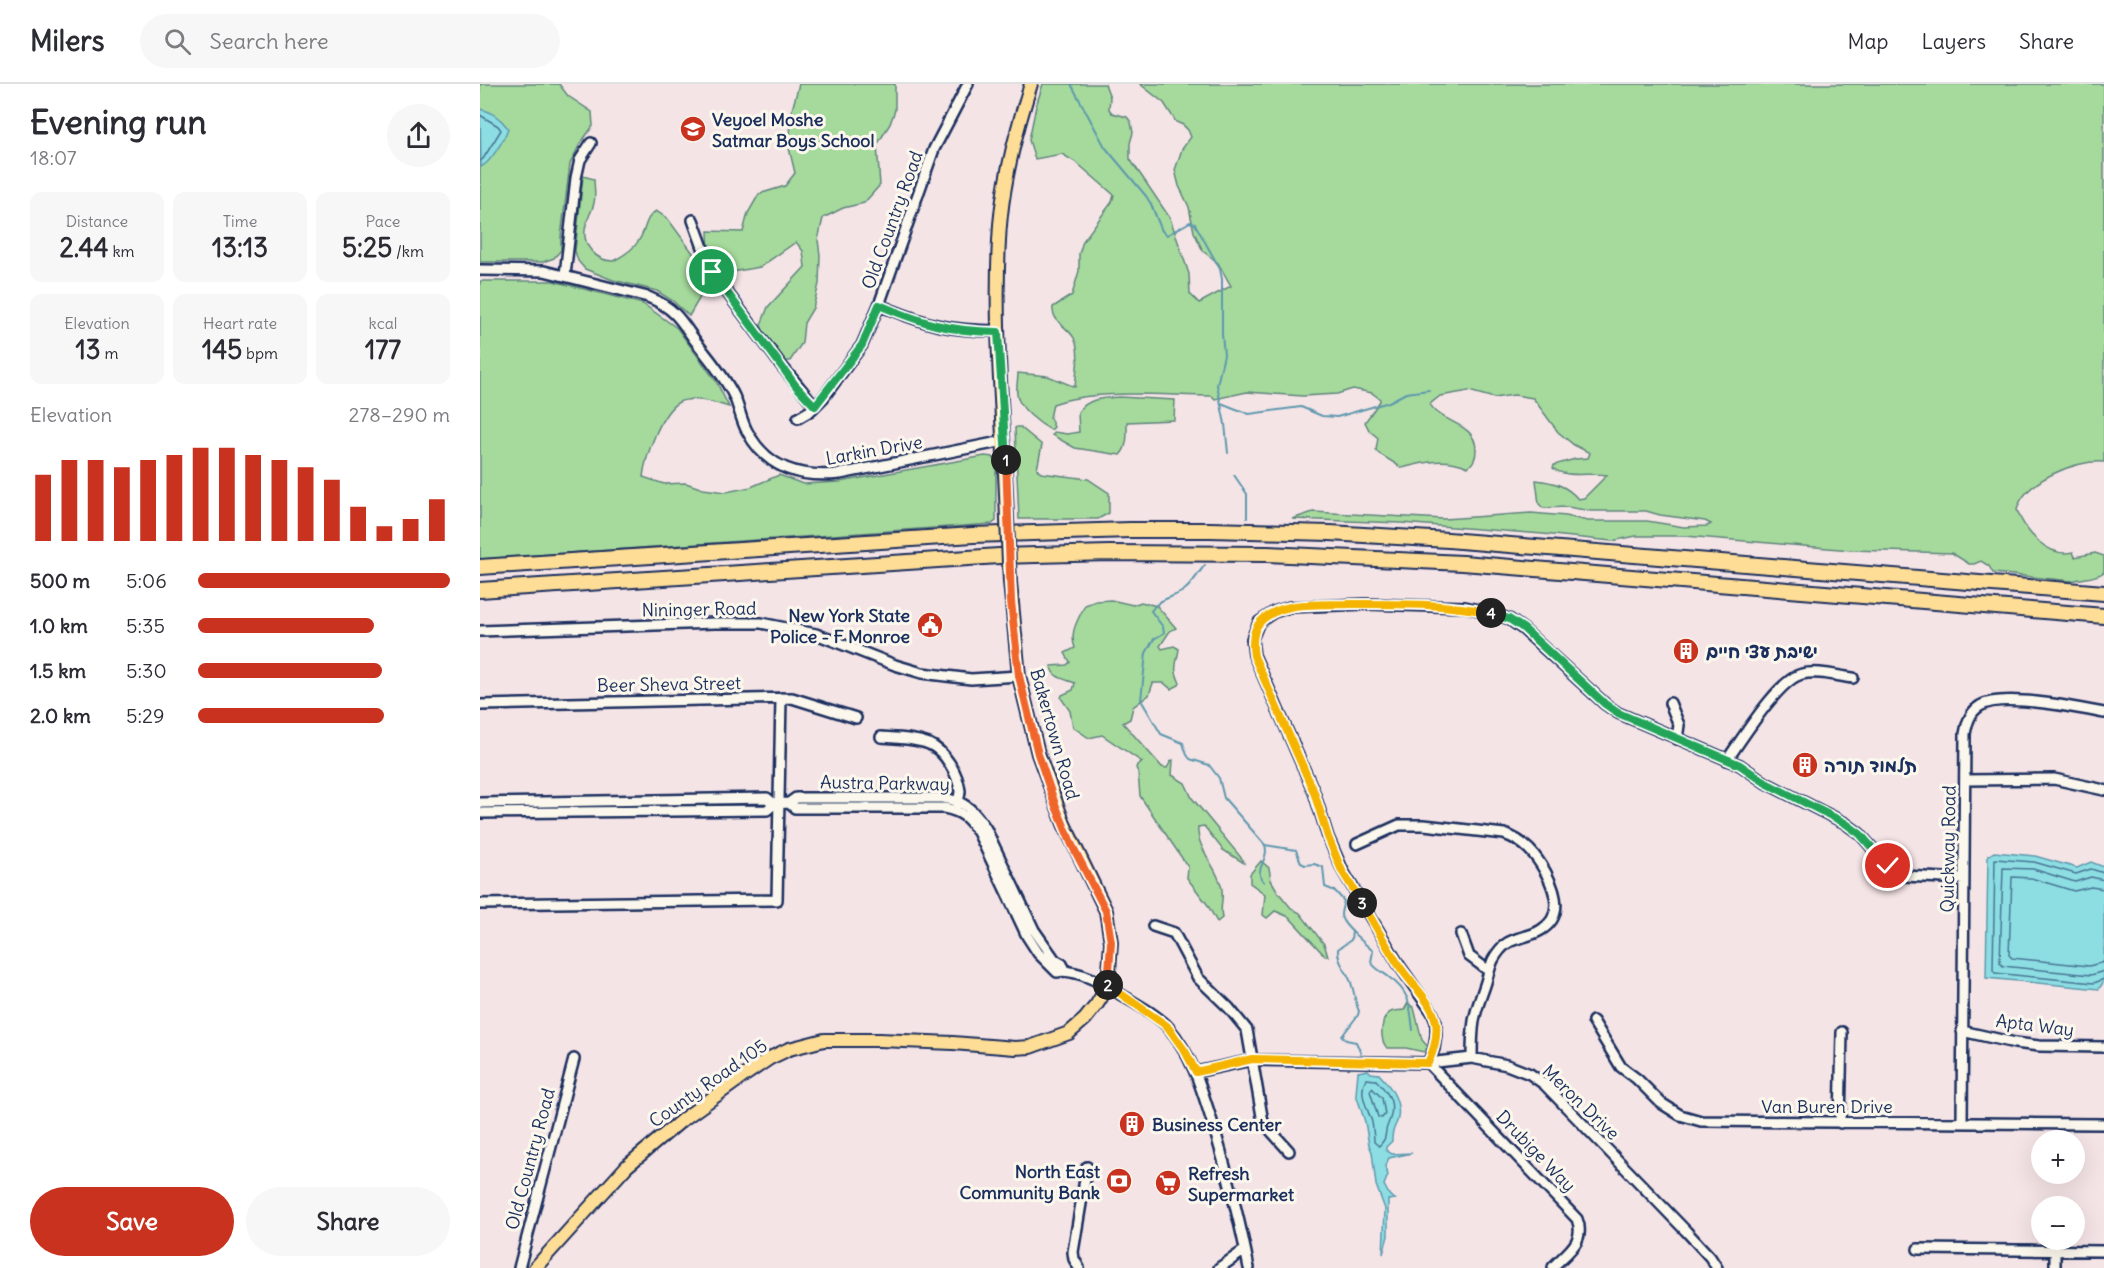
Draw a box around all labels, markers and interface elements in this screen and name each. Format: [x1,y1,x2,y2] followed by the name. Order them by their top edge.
[140,14,560,68] search box
[30,23,104,59] text: Milers
[161,25,194,58] icon: search
[209,27,329,55] text: Search here
[1848,28,1888,55] text: Map
[1921,28,1986,55] text: Layers
[2019,28,2074,55] text: Share
[30,101,206,143] text: Evening run
[387,104,450,167] button: share
[712,108,874,152] place label: Veyoel Moshe Satmar Boys School
[678,114,708,144] school or university icon: Veyoel Moshe Satmar Boys School
[30,145,77,170] text: 18:07
[856,147,928,292] street label: Old Country Road
[66,211,128,231] text: Distance
[223,211,257,231] text: Time
[366,211,400,231] text: Pace
[59,231,109,264] text: 2.44
[212,231,268,264] text: 13:13
[342,231,392,264] text: 5:25
[109,241,135,261] text: km
[392,241,424,261] text: /km
[686,246,737,297] pin
[695,255,728,288] icon: arrive
[64,313,130,333] text: Elevation
[203,313,277,333] text: Heart rate
[369,313,397,333] text: kcal
[76,333,101,366] text: 13
[202,333,242,366] text: 145
[365,333,401,366] text: 177
[101,343,118,363] text: m
[242,343,278,363] text: bpm
[30,402,112,427] text: Elevation
[348,402,450,427] text: 278–290 m
[824,430,924,470] street label: Larkin Drive
[991,445,1021,475] pin: 1
[1003,450,1009,470] text: 1
[30,568,90,593] text: 500 m
[126,568,167,593] text: 5:06
[641,596,757,622] street label: Nininger Road
[1476,598,1506,628] pin: 4
[1486,603,1496,623] text: 4
[770,604,910,648] place label: New York State Police - F Monroe
[915,610,945,640] public building icon: New York State Police - F Monroe
[30,613,88,638] text: 1.0 km
[126,613,165,638] text: 5:35
[1671,636,1701,666] building icon: ישיבת עצי חיים
[1706,640,1818,663] place label: ישיבת עצי חיים
[30,658,86,683] text: 1.5 km
[126,658,167,683] text: 5:30
[1025,666,1085,803] street label: Bakertown Road
[597,671,741,697] street label: Beer Sheva Street
[30,703,91,728] text: 2.0 km
[126,703,164,728] text: 5:29
[1790,750,1820,780] building icon: תלמוד תורה
[1824,754,1917,777] place label: תלמוד תורה
[820,770,950,796] street label: Austra Parkway
[1935,785,1961,913] street label: Quickway Road
[1862,840,1913,891] pin
[1871,849,1904,882] icon: check
[1347,888,1377,918] pin: 3
[1357,893,1367,913] text: 3
[1093,970,1123,1000] pin: 2
[1104,975,1112,995] text: 2
[1995,1009,2075,1041] street label: Apta Way
[644,1034,772,1132] street label: County Road 105
[1537,1059,1625,1145] street label: Meron Drive
[500,1085,560,1232] street label: Old Country Road
[1761,1095,1893,1118] street label: Van Buren Drive
[1491,1105,1581,1197] street label: Drubige Way
[1117,1109,1147,1139] building icon: Business Center
[1152,1113,1282,1136] place label: Business Center
[2031,1130,2085,1250] map controls
[2031,1130,2085,1184] button: +
[960,1160,1101,1204] place label: North East Community Bank
[1188,1162,1295,1206] place label: Refresh Supermarket
[1104,1166,1134,1196] bank icon: North East Community Bank
[1153,1168,1183,1198] supermarket icon: Refresh Supermarket
[30,1187,234,1256] button: Save
[246,1187,450,1256] button: Share
[2031,1196,2085,1250] button: −

